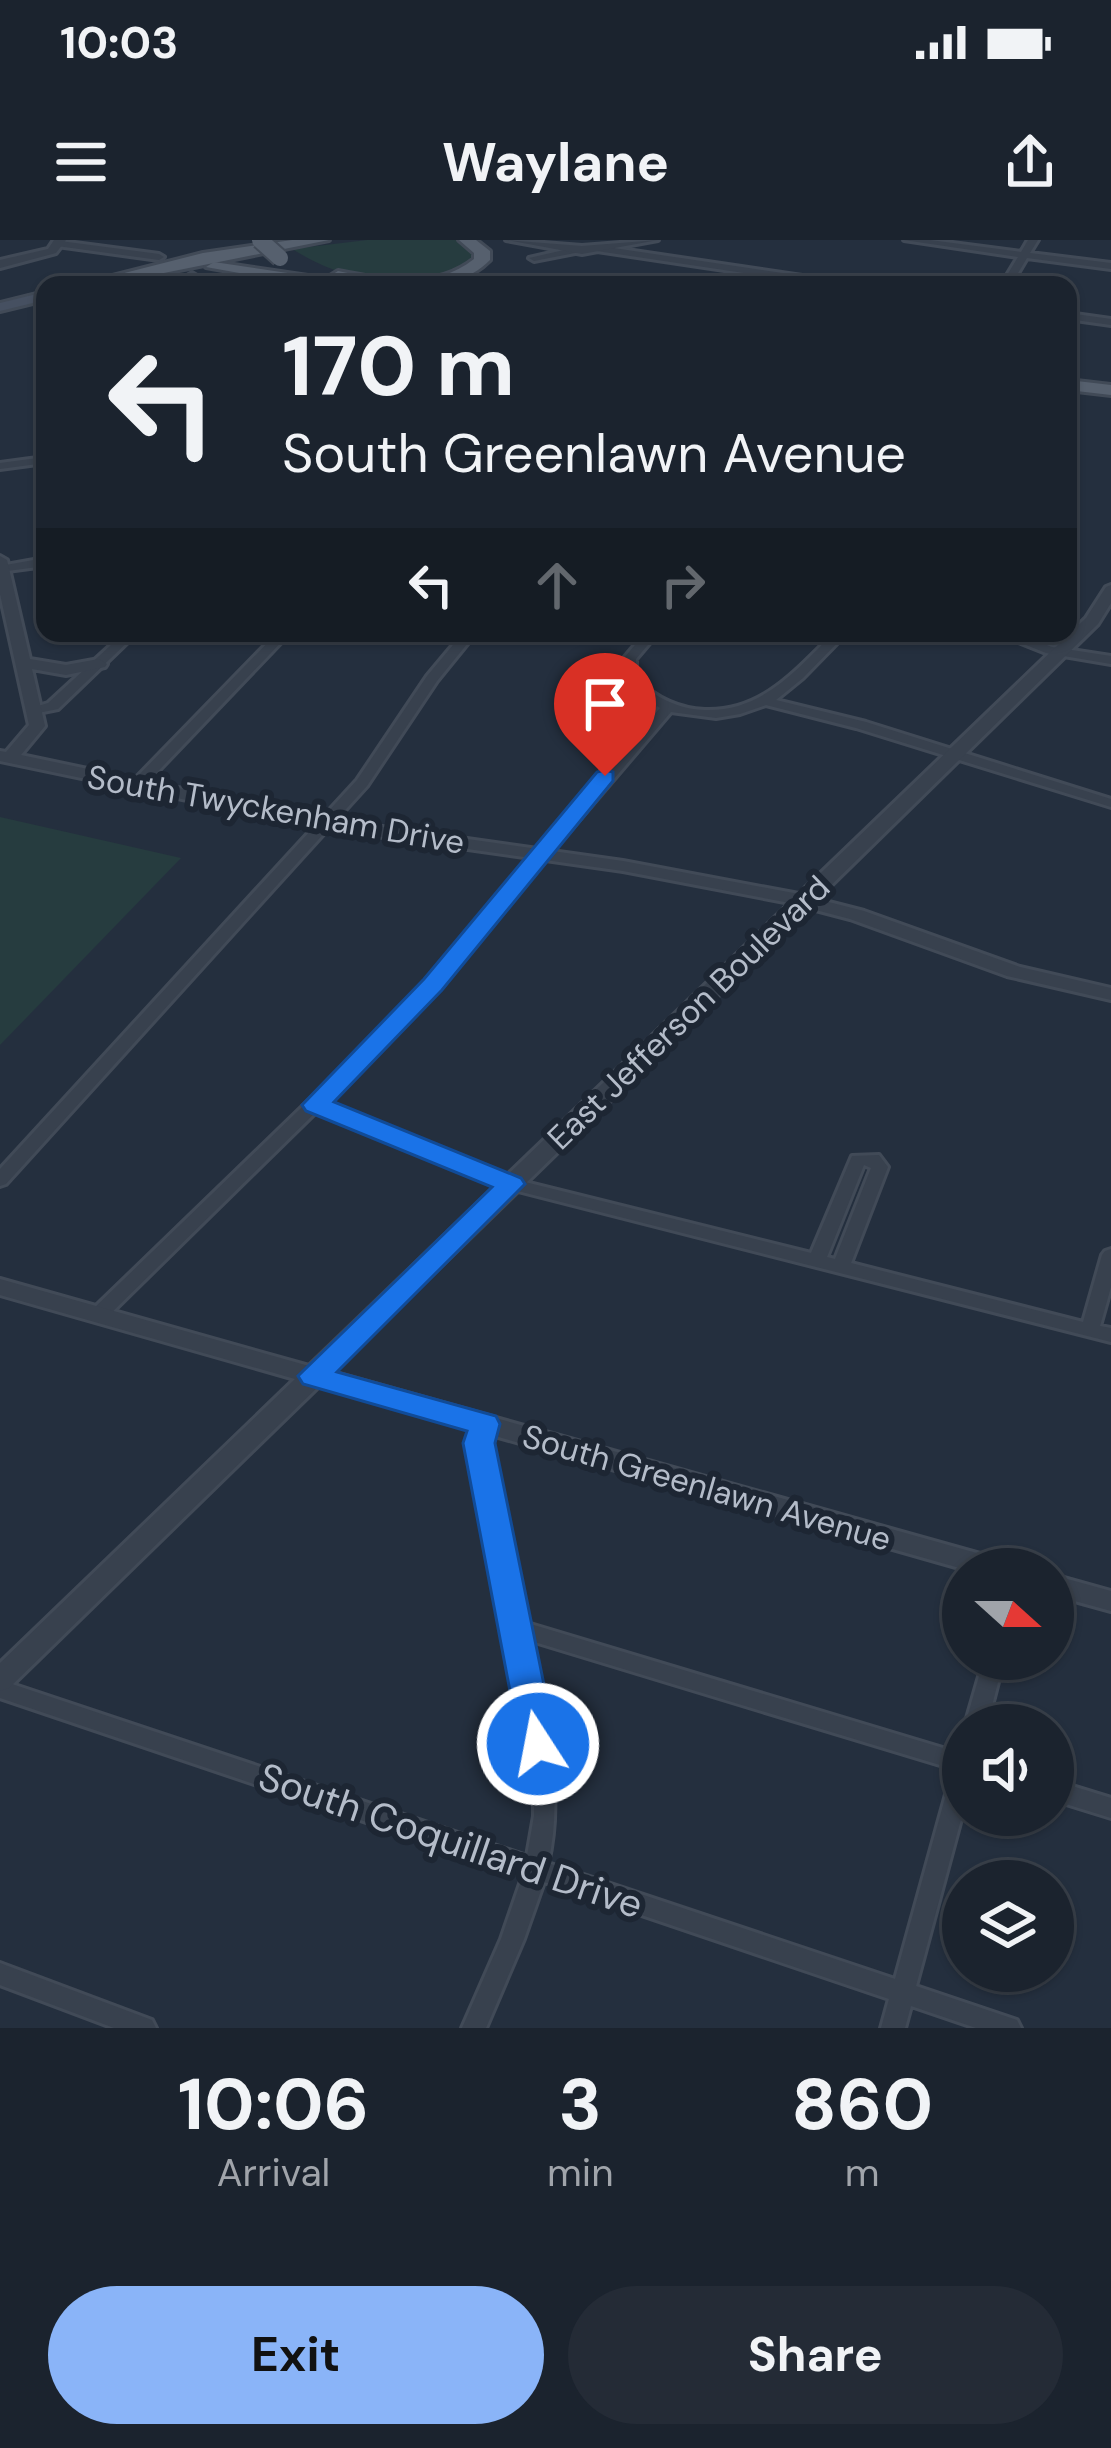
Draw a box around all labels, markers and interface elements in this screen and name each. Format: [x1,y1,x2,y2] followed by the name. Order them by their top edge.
[60,13,178,72] text: 10:03
[442,127,669,198] text: Waylane
[48,129,114,195] icon: menu
[997,129,1063,195] icon: share
[282,312,515,421] text: 170 m
[84,324,240,480] icon: left
[282,418,906,489] text: South Greenlawn Avenue
[398,552,464,618] icon: left
[524,552,590,618] icon: ahead
[650,552,716,618] icon: right
[554,653,656,776] pin
[572,671,638,737] icon: arrive
[84,755,468,864] street label: South Twyckenham Drive
[538,866,839,1159] street label: East Jefferson Boulevard
[518,1414,896,1561] street label: South Greenlawn Avenue
[942,1548,1074,1680] north arrow
[942,1548,1074,1992] map controls
[475,1681,601,1807] position arrow
[942,1704,1074,1836] button: sound
[252,1751,650,1930] street label: South Coquillard Drive
[942,1860,1074,1992] button: layers
[178,2058,369,2151] text: 10:06
[559,2058,602,2151] text: 3
[791,2058,933,2151] text: 860
[217,2147,330,2198] text: Arrival
[547,2147,614,2198] text: min
[845,2147,880,2198] text: m
[48,2286,544,2424] button: Exit
[568,2286,1063,2424] button: Share

